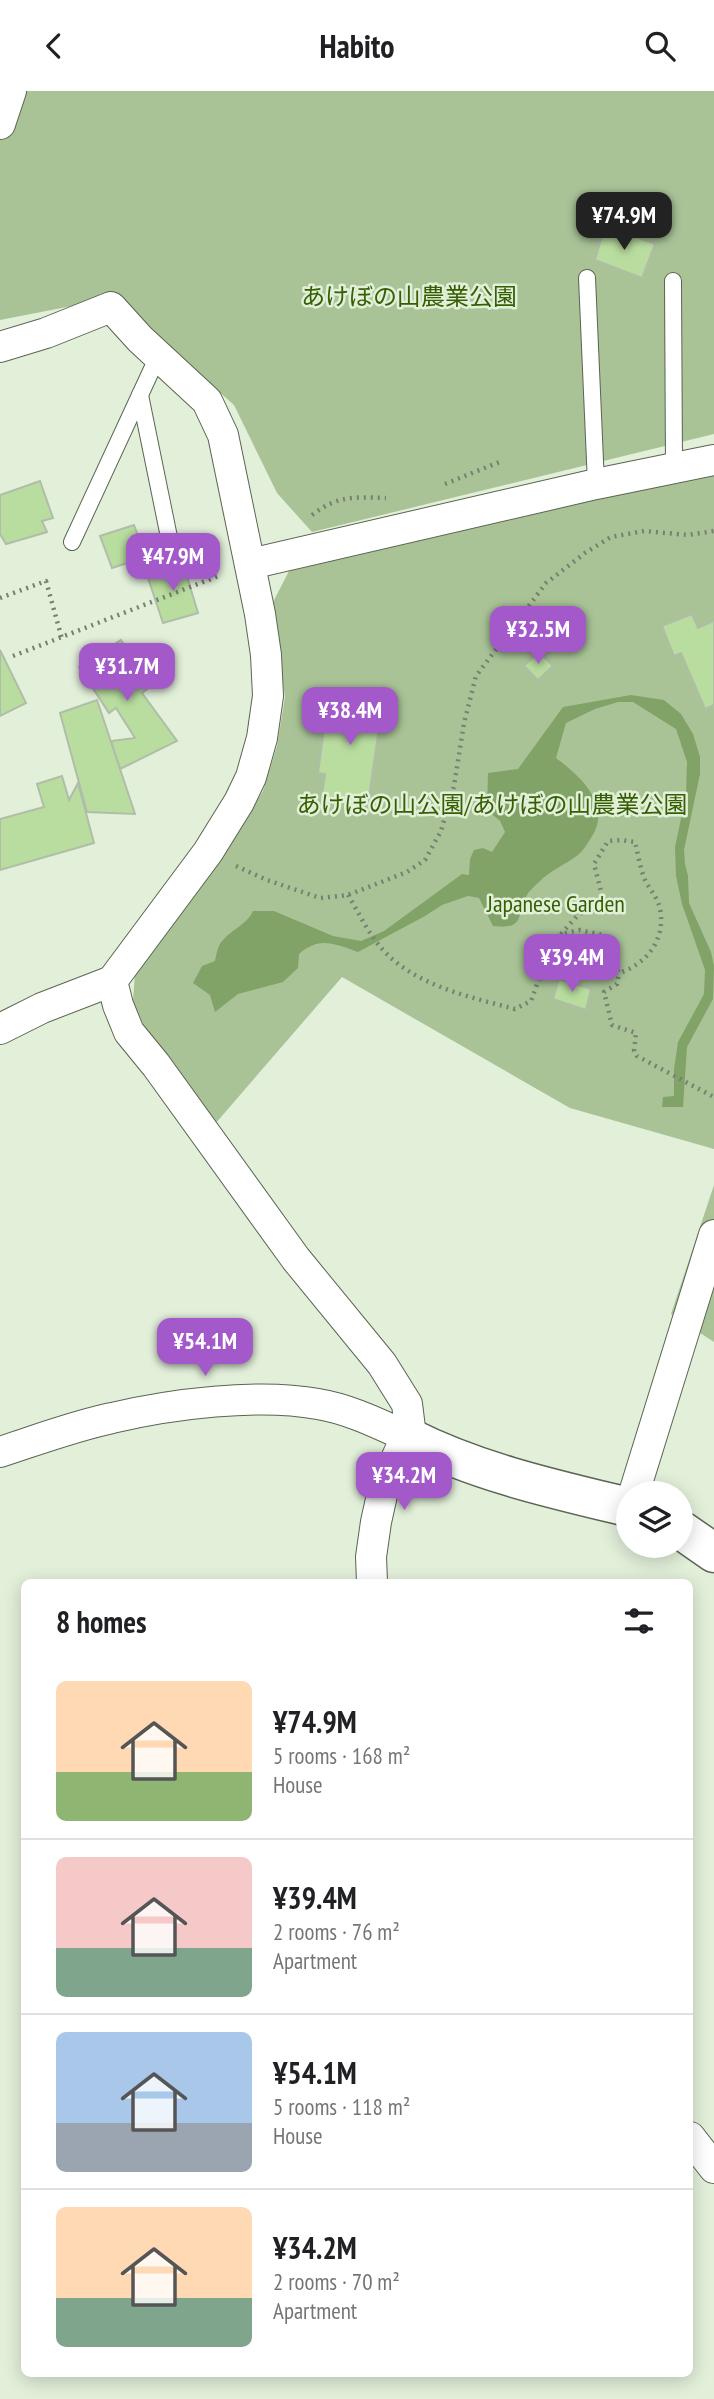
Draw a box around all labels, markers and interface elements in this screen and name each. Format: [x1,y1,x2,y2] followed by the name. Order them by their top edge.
[319,25,395,67] text: Habito
[35,27,73,65] icon: back
[641,27,679,65] icon: search
[567,193,681,252] pin: ¥74.9M
[592,200,656,229] text: ¥74.9M
[301,281,517,312] park label: あけぼの山農業公園
[116,533,230,593] pin: ¥47.9M
[142,541,204,570] text: ¥47.9M
[481,607,595,666] pin: ¥32.5M
[506,614,570,643] text: ¥32.5M
[70,643,184,703] pin: ¥31.7M
[95,651,159,680] text: ¥31.7M
[293,687,407,747] pin: ¥38.4M
[318,695,382,724] text: ¥38.4M
[296,789,688,820] park label: あけぼの山公園/あけぼの山農業公園
[486,888,625,919] park label: Japanese Garden
[515,935,629,994] pin: ¥39.4M
[540,942,604,971] text: ¥39.4M
[148,1319,262,1378] pin: ¥54.1M
[173,1326,237,1355] text: ¥54.1M
[347,1453,461,1512] pin: ¥34.2M
[372,1460,436,1489] text: ¥34.2M
[616,1481,693,1558] map controls
[616,1481,693,1558] button: layers
[56,1602,147,1641] text: 8 homes
[620,1602,658,1640] icon: filters
[273,1702,357,1741] text: ¥74.9M
[112,1709,196,1793] icon: home
[273,1741,410,1770] text: 5 rooms · 168 m²
[273,1770,323,1799] text: House
[273,1878,357,1917] text: ¥39.4M
[112,1885,196,1969] icon: home
[273,1917,400,1946] text: 2 rooms · 76 m²
[273,1946,357,1975] text: Apartment
[273,2053,357,2092] text: ¥54.1M
[112,2060,196,2144] icon: home
[273,2092,410,2121] text: 5 rooms · 118 m²
[273,2121,323,2150] text: House
[273,2228,357,2267] text: ¥34.2M
[112,2235,196,2319] icon: home
[273,2267,400,2296] text: 2 rooms · 70 m²
[273,2296,357,2325] text: Apartment

